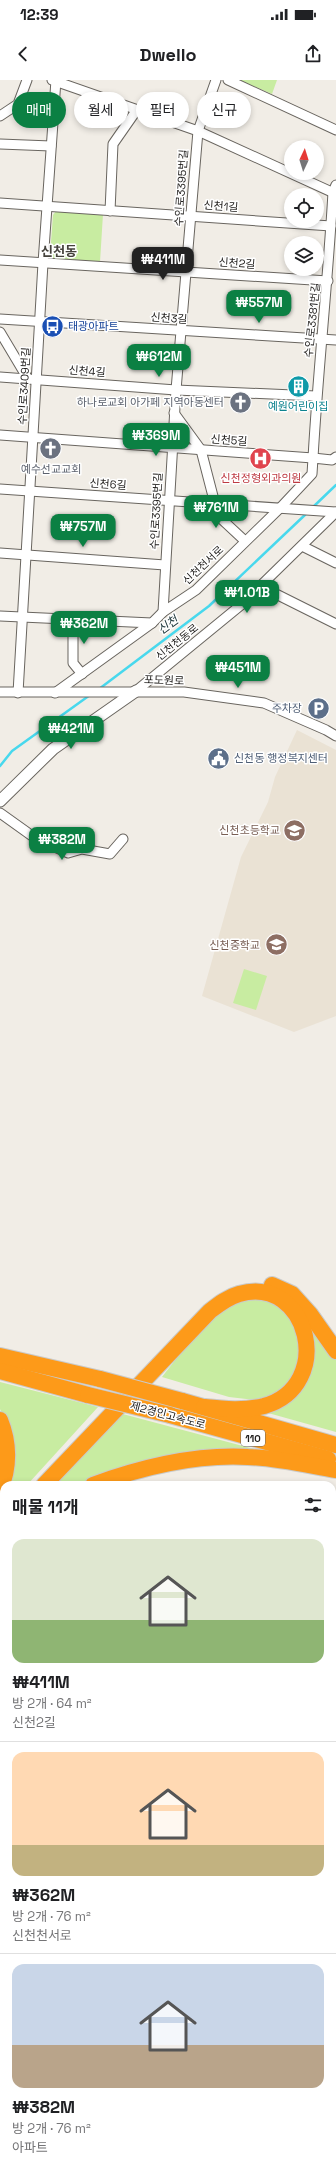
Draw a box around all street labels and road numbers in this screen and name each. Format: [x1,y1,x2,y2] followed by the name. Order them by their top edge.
[171,149,191,227] street label: 수인로3395번길
[203,198,239,214] street label: 신천1길
[218,255,256,271] street label: 신천2길
[301,282,323,358] street label: 수인로3381번길
[150,310,188,326] street label: 신천3길
[15,347,33,425] street label: 수인로3409번길
[68,363,106,379] street label: 신천4길
[210,432,248,448] street label: 신천5길
[147,472,165,550] street label: 수인로3395번길
[89,476,127,492] street label: 신천6길
[180,543,226,587] street label: 신천천서로
[153,621,201,663] street label: 신천천동로
[144,672,184,688] street label: 포도원로
[129,1398,207,1432] street label: 제2경인고속도로
[241,1430,265,1446] road number: 110

